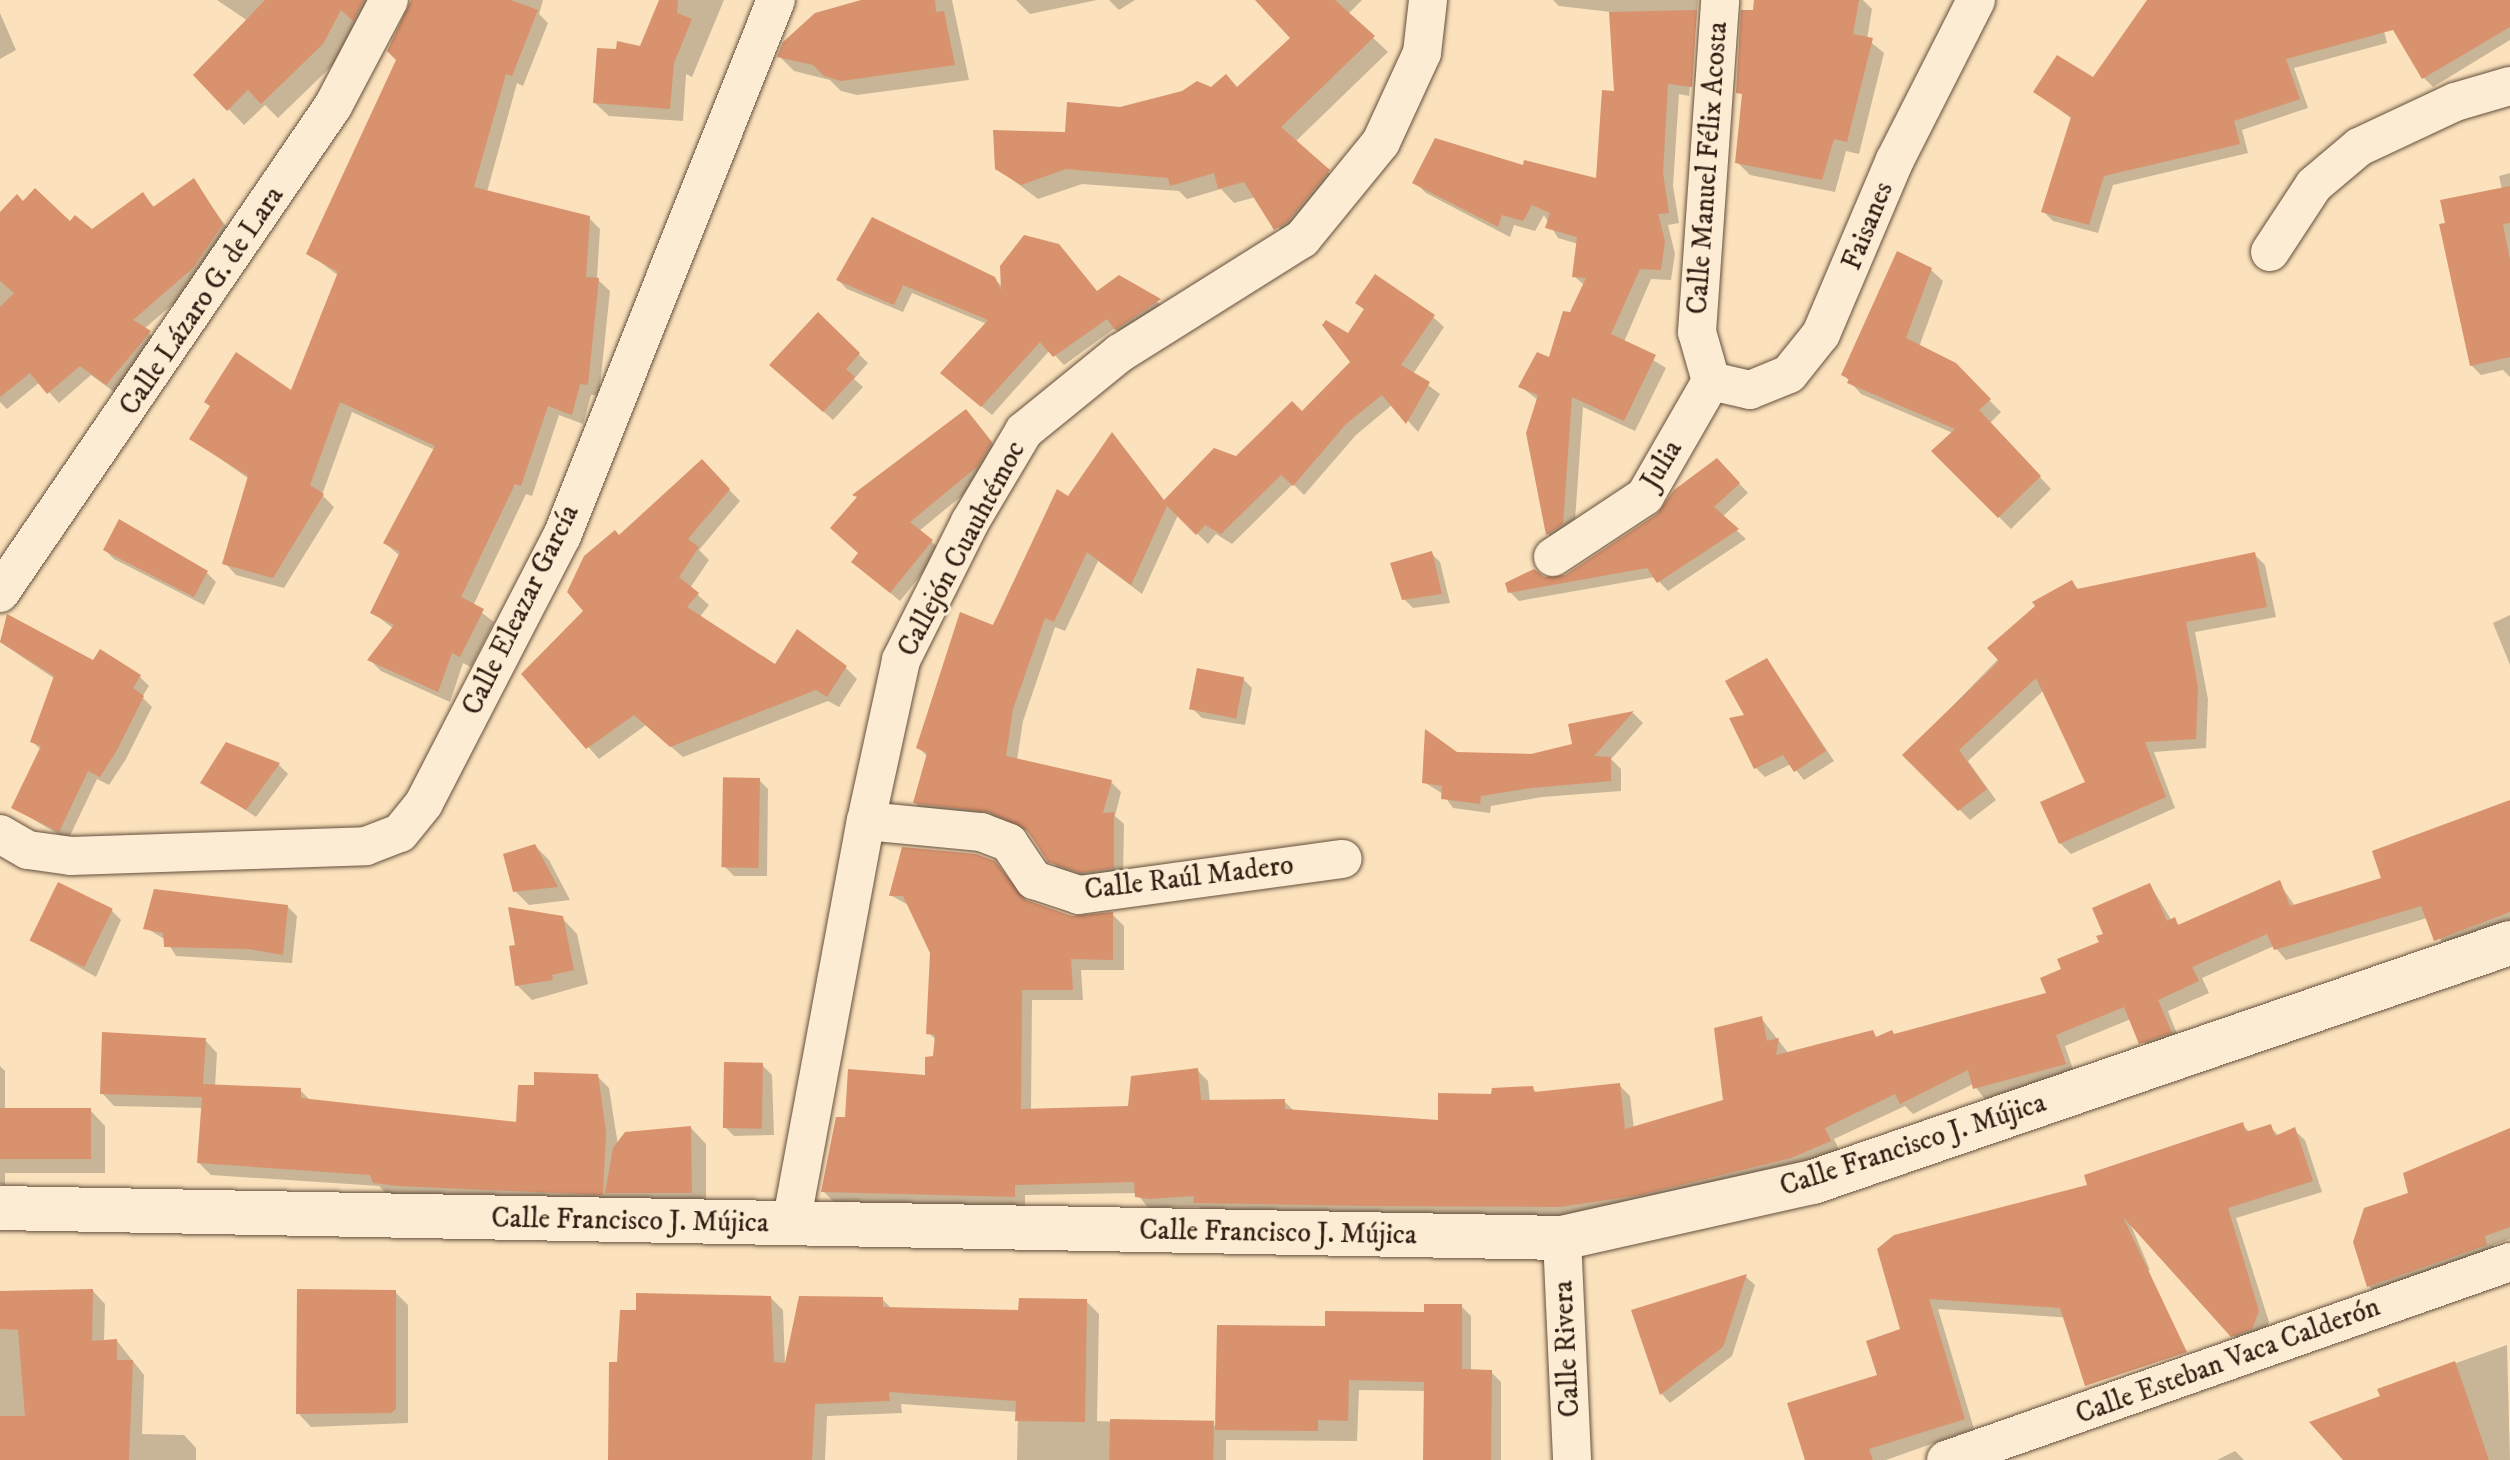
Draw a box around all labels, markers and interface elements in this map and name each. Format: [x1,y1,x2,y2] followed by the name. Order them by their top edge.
[1681,20,1735,316] street label: Calle Manuel Félix Acosta
[1835,177,1901,275] street label: Faisanes
[113,180,291,422] street label: Calle Lázaro G. de Lara
[1634,434,1690,496] street label: Julia
[891,436,1033,662] street label: Callejón Cuauhtémoc
[456,499,586,721] street label: Calle Eleazar García
[1083,849,1295,907] street label: Calle Raúl Madero
[1776,1086,2050,1204] street label: Calle Francisco J. Mújica
[491,1202,769,1240] street label: Calle Francisco J. Mújica
[1139,1214,1417,1252] street label: Calle Francisco J. Mújica
[1547,1280,1587,1418] street label: Calle Rivera
[2071,1290,2385,1432] street label: Calle Esteban Vaca Calderón

